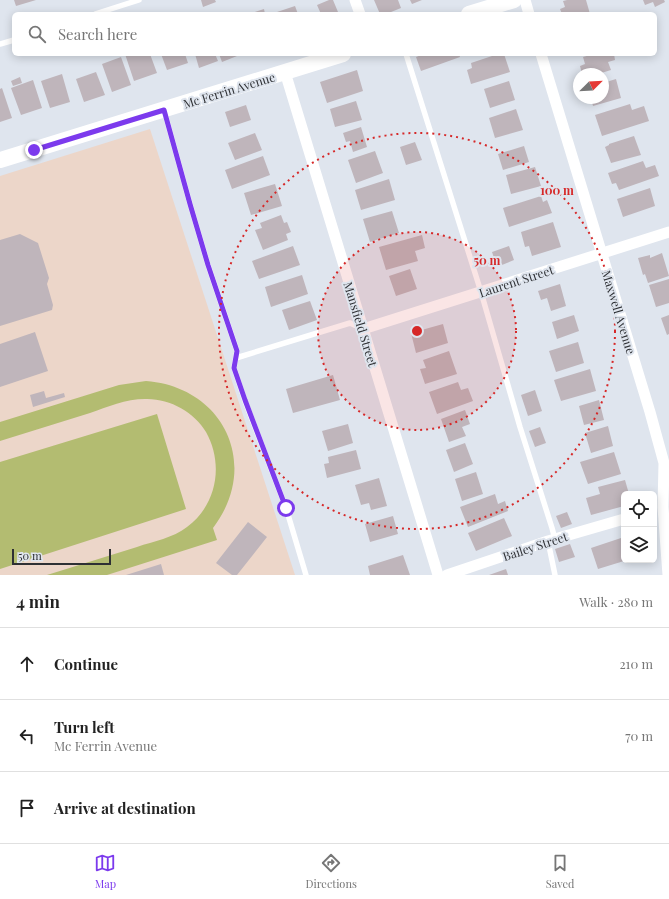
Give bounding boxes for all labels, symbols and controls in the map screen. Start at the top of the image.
search box [12,12,657,56]
icon: search [26,23,48,45]
text: Search here [58,24,137,44]
street label: Mc Ferrin Avenue [181,68,277,112]
north arrow [573,68,609,104]
route end [25,141,43,159]
text: 100 m [540,182,574,198]
text: 50 m [474,252,501,268]
street label: Laurent Street [477,261,556,301]
street label: Maxwell Avenue [599,268,639,356]
street label: Mansfield Street [340,280,382,369]
centre of rings [410,324,424,338]
map controls [621,491,657,563]
button: locate [621,491,657,527]
route start [277,499,295,517]
button: layers [621,527,657,563]
street label: Bailey Street [501,528,570,564]
scale bar [12,547,111,566]
text: 50 m [18,548,42,563]
text: 4 min [16,590,60,612]
text: Walk · 280 m [579,593,653,610]
icon: ahead [16,653,38,675]
text: Continue [54,654,118,674]
text: 210 m [619,655,653,672]
text: Turn left [54,717,115,737]
icon: left [16,725,38,747]
text: 70 m [625,727,653,744]
text: Mc Ferrin Avenue [54,737,157,754]
icon: arrive [16,797,38,819]
text: Arrive at destination [54,798,196,818]
tab: Map [94,852,116,891]
tab: Directions [305,852,357,891]
tab: Saved [546,852,574,891]

